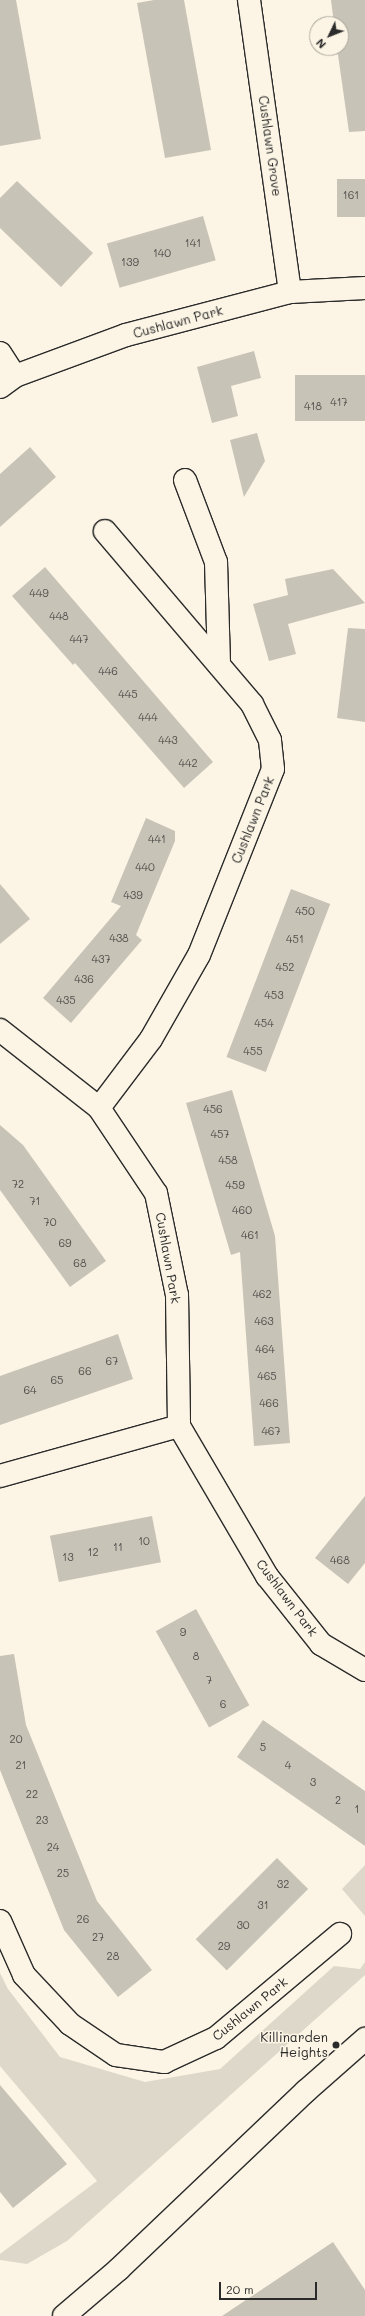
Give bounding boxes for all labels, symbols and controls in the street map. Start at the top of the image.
north arrow [309,16,349,56]
text: N [312,36,329,52]
street label: Cushlawn Grove [255,95,285,197]
house number: 161 [343,188,359,202]
house number: 141 [185,236,201,250]
house number: 140 [153,246,171,260]
house number: 139 [121,255,139,269]
street label: Cushlawn Park [131,303,225,341]
house number: 417 [330,395,348,409]
house number: 418 [304,399,322,413]
house number: 449 [29,586,49,600]
house number: 448 [49,609,69,623]
house number: 447 [69,632,89,646]
house number: 446 [98,664,118,678]
house number: 445 [118,687,138,701]
house number: 444 [138,710,158,724]
house number: 443 [158,733,178,747]
house number: 442 [178,756,198,770]
street label: Cushlawn Park [228,774,278,866]
house number: 441 [148,832,166,846]
house number: 440 [135,860,155,874]
house number: 439 [123,888,143,902]
house number: 450 [295,904,315,918]
house number: 438 [109,931,129,945]
house number: 451 [286,932,304,946]
house number: 437 [91,952,111,966]
house number: 452 [276,960,294,974]
house number: 436 [74,972,94,986]
house number: 453 [264,988,284,1002]
house number: 435 [56,993,76,1007]
house number: 454 [254,1016,274,1030]
house number: 455 [243,1044,263,1058]
house number: 456 [203,1102,223,1116]
house number: 457 [211,1127,229,1141]
house number: 458 [218,1153,238,1167]
house number: 72 [12,1177,24,1191]
house number: 459 [225,1178,245,1192]
house number: 71 [29,1194,41,1208]
house number: 460 [232,1203,252,1217]
street label: Cushlawn Park [152,1211,184,1305]
house number: 70 [44,1215,56,1229]
house number: 461 [241,1228,259,1242]
house number: 69 [58,1236,72,1250]
house number: 68 [73,1256,87,1270]
house number: 462 [252,1287,272,1301]
house number: 463 [254,1314,274,1328]
house number: 464 [255,1342,275,1356]
house number: 67 [106,1354,118,1368]
house number: 66 [78,1364,92,1378]
house number: 465 [257,1369,277,1383]
house number: 65 [50,1373,64,1387]
house number: 64 [23,1383,37,1397]
house number: 466 [259,1396,279,1410]
house number: 467 [261,1424,281,1438]
house number: 10 [138,1534,150,1548]
house number: 11 [113,1540,123,1554]
house number: 12 [87,1545,99,1559]
house number: 13 [62,1550,74,1564]
house number: 468 [330,1553,350,1567]
street label: Cushlawn Park [253,1556,321,1640]
house number: 9 [180,1625,186,1639]
house number: 8 [193,1649,199,1663]
house number: 7 [206,1673,212,1687]
house number: 6 [220,1697,226,1711]
house number: 20 [10,1732,22,1746]
house number: 5 [260,1740,266,1754]
house number: 21 [15,1758,27,1772]
house number: 4 [285,1758,291,1772]
house number: 3 [310,1775,316,1789]
house number: 22 [26,1787,38,1801]
house number: 2 [335,1793,341,1807]
house number: 1 [355,1802,359,1816]
house number: 23 [36,1813,48,1827]
house number: 24 [47,1840,59,1854]
house number: 25 [57,1866,69,1880]
house number: 32 [277,1877,289,1891]
house number: 31 [257,1898,269,1912]
house number: 26 [77,1912,89,1926]
house number: 30 [236,1918,250,1932]
house number: 27 [92,1930,104,1944]
house number: 29 [218,1939,230,1953]
house number: 28 [107,1949,119,1963]
street label: Cushlawn Park [209,1974,291,2044]
place label: Killinarden Heights [260,2030,328,2061]
marker: Killinarden Heights [331,2040,341,2050]
scale bar [221,2274,319,2300]
text: 20 m [226,2281,254,2297]

